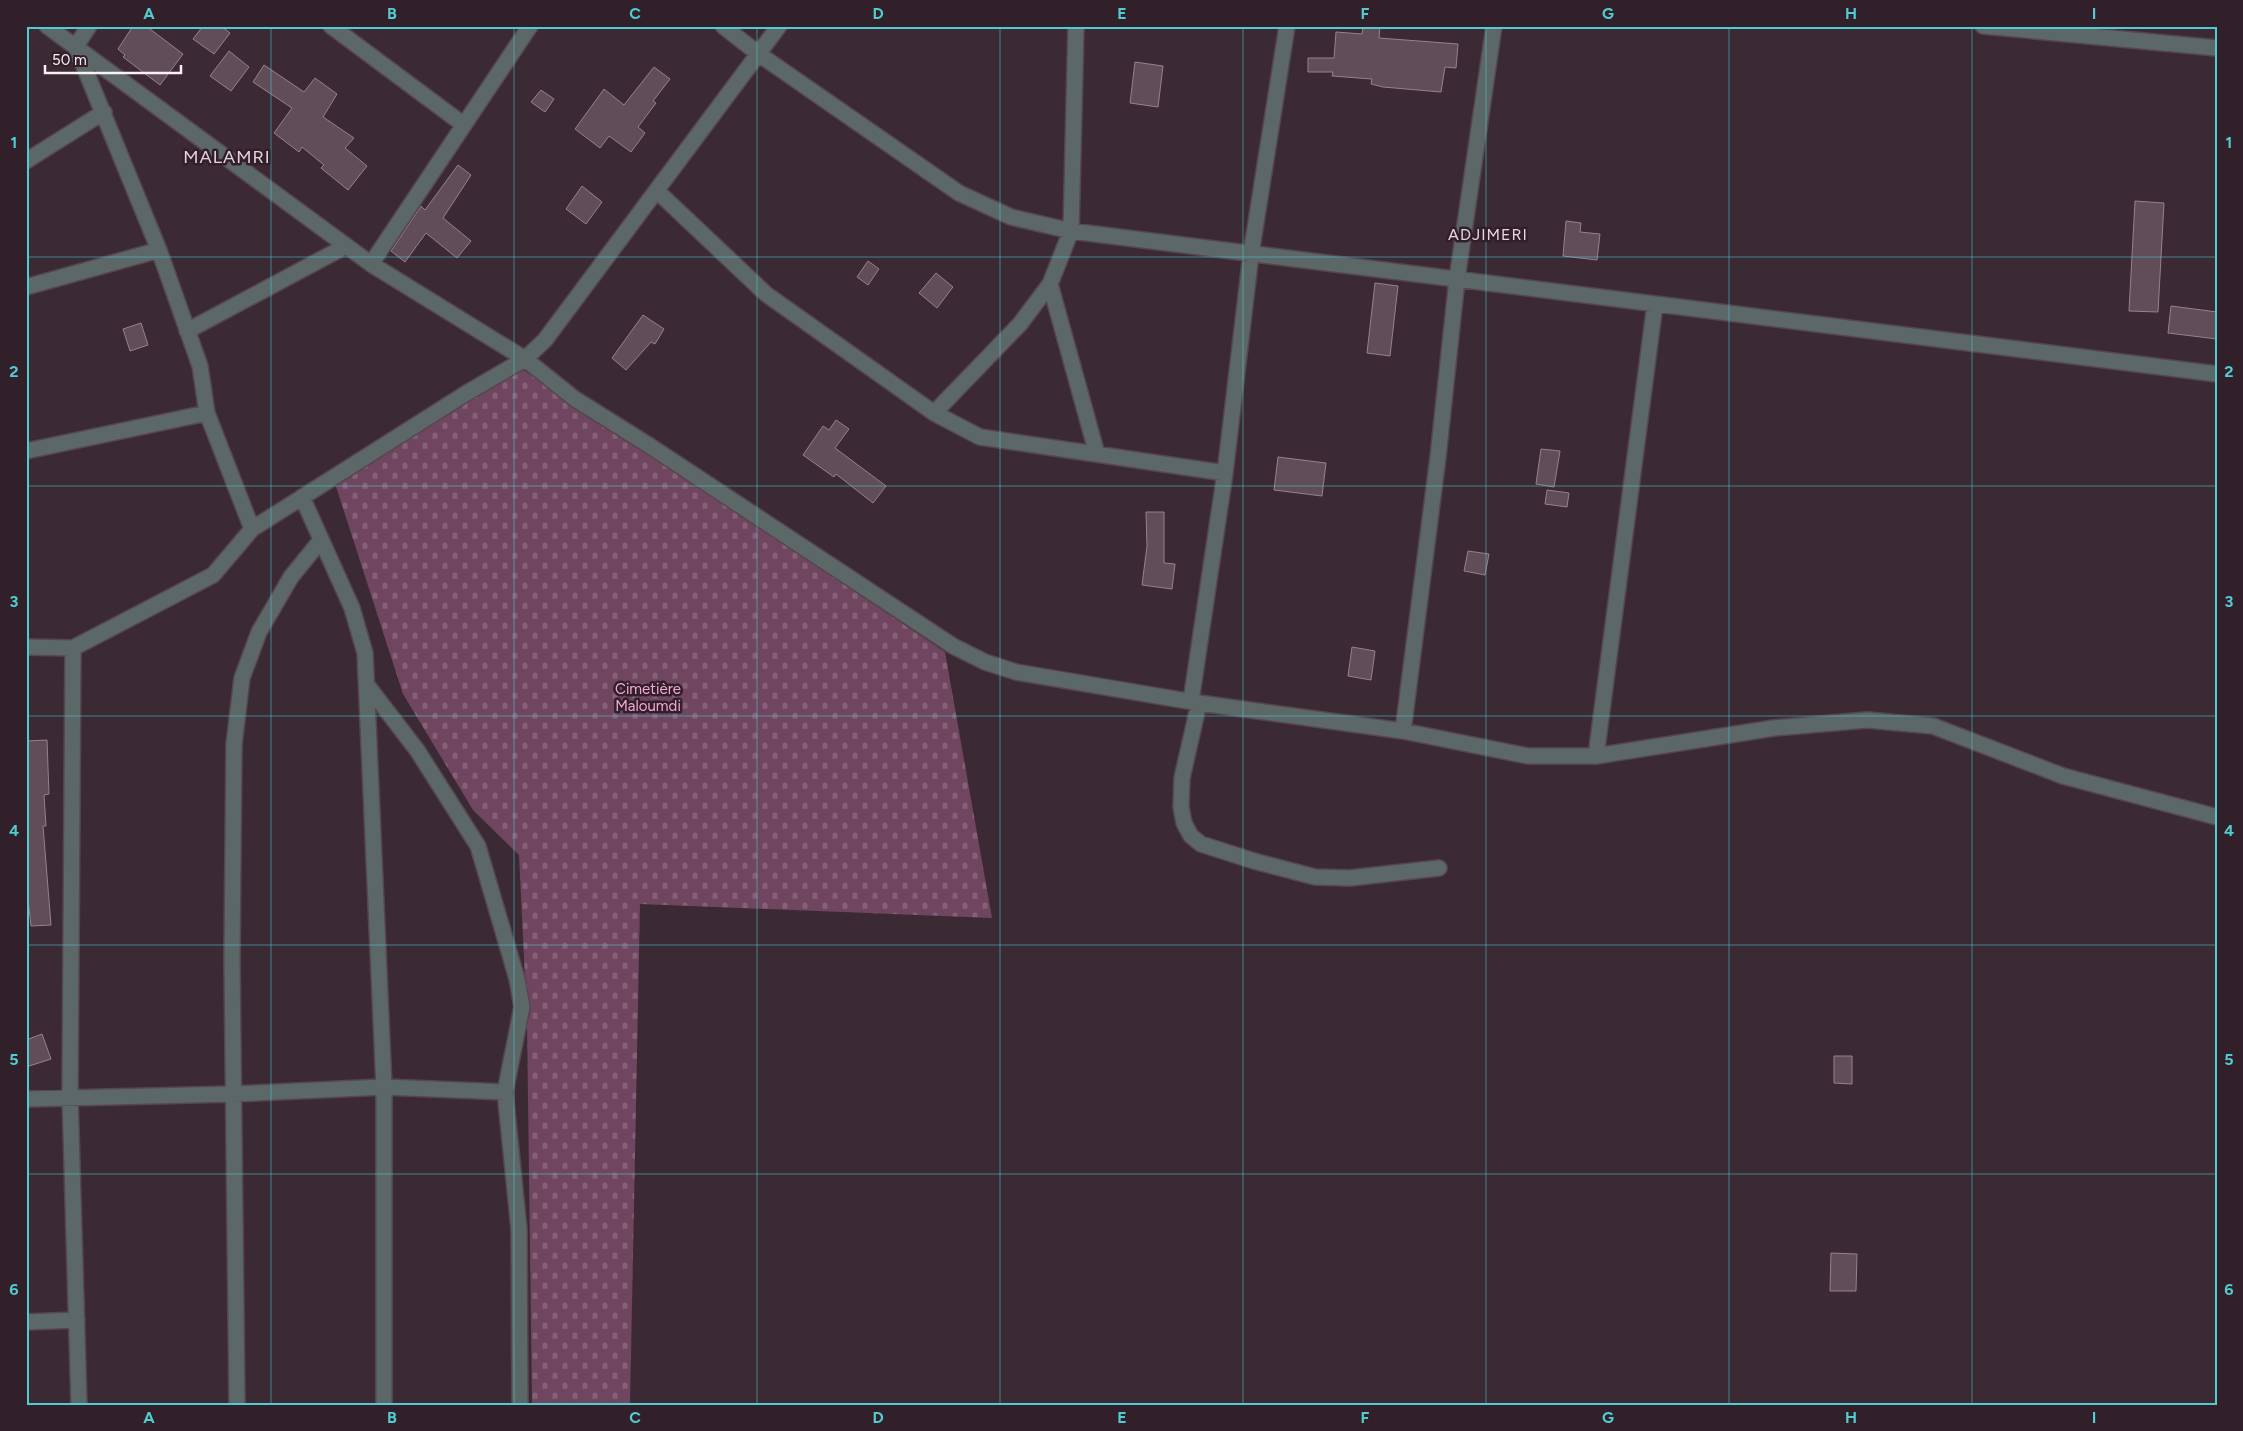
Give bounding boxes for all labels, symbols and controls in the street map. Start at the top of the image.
text: A [143,4,155,23]
text: B [387,4,397,23]
text: C [629,4,641,23]
text: D [872,4,884,23]
text: E [1117,4,1127,23]
text: F [1361,4,1370,23]
text: G [1602,4,1614,23]
text: H [1845,4,1857,23]
text: I [2092,4,2096,23]
scale bar [45,42,181,74]
text: 50 m [52,51,87,69]
text: 1 [11,133,17,152]
text: 1 [2226,133,2232,152]
district label: MALAMRI [183,146,271,168]
district label: ADJIMERI [1448,225,1528,244]
text: 2 [9,362,19,381]
text: 2 [2224,362,2234,381]
text: 3 [10,592,19,611]
text: 3 [2225,592,2234,611]
park label: Cimetière Maloumdi [615,680,681,715]
text: 4 [9,821,19,840]
text: 4 [2224,821,2234,840]
text: 5 [9,1050,19,1069]
text: 5 [2224,1050,2234,1069]
text: 6 [9,1280,19,1299]
text: 6 [2224,1280,2234,1299]
text: A [143,1408,155,1427]
text: B [387,1408,397,1427]
text: C [629,1408,641,1427]
text: D [872,1408,884,1427]
text: E [1117,1408,1127,1427]
text: F [1361,1408,1370,1427]
text: G [1602,1408,1614,1427]
text: H [1845,1408,1857,1427]
text: I [2092,1408,2096,1427]

